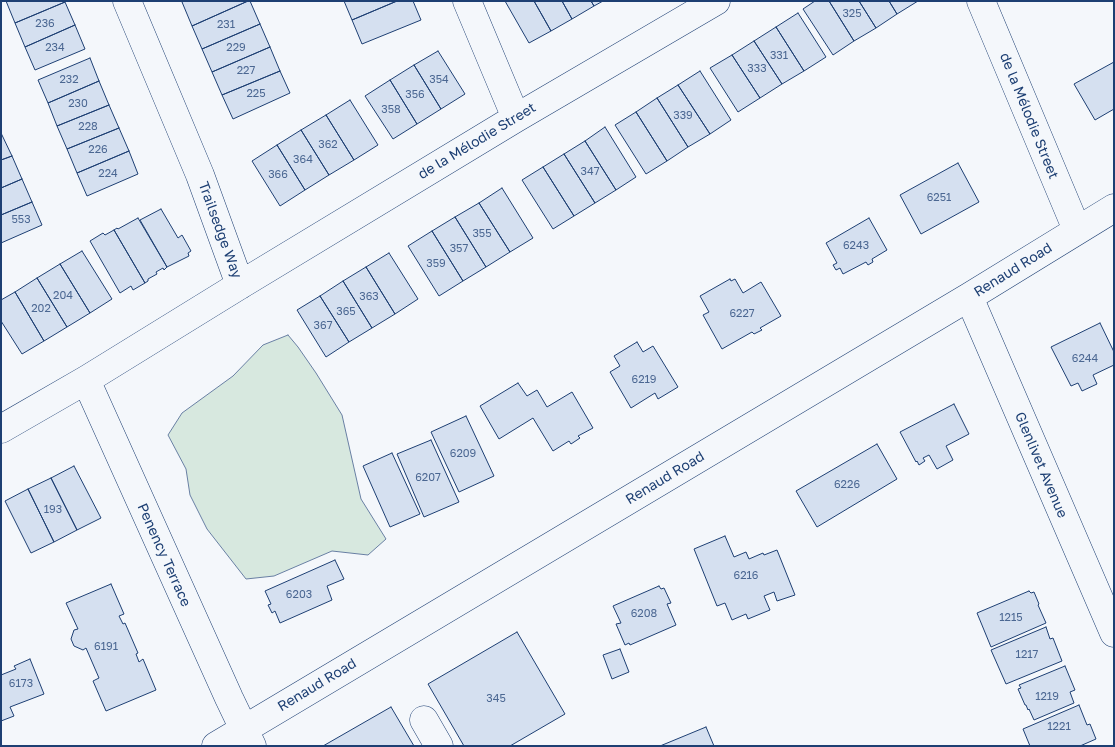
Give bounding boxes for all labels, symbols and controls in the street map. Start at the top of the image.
house number: 325 [842,7,862,21]
house number: 236 [35,17,55,31]
house number: 231 [217,18,235,32]
house number: 234 [45,41,65,55]
house number: 229 [226,41,246,55]
house number: 331 [770,49,788,63]
street label: de la Mélodie Street [996,51,1062,181]
house number: 333 [747,62,767,76]
house number: 227 [237,64,255,78]
house number: 232 [59,73,79,87]
house number: 354 [429,73,449,87]
house number: 225 [246,87,266,101]
house number: 356 [405,88,425,102]
house number: 230 [68,97,88,111]
street label: de la Mélodie Street [415,99,539,183]
house number: 358 [381,103,401,117]
house number: 339 [673,109,693,123]
house number: 228 [78,120,98,134]
house number: 362 [318,138,338,152]
house number: 226 [88,143,108,157]
house number: 364 [293,153,313,167]
house number: 347 [581,165,599,179]
house number: 224 [98,167,118,181]
house number: 366 [268,168,288,182]
street label: Trailsedge Way [195,179,245,281]
house number: 6251 [927,191,951,205]
house number: 553 [11,213,31,227]
house number: 355 [472,227,492,241]
house number: 6243 [843,239,869,253]
street label: Renaud Road [971,239,1055,301]
house number: 357 [450,242,468,256]
house number: 359 [426,257,446,271]
house number: 204 [53,289,73,303]
house number: 363 [359,290,379,304]
house number: 202 [31,302,51,316]
house number: 365 [336,305,356,319]
house number: 6227 [729,307,755,321]
house number: 367 [314,319,332,333]
house number: 6244 [1072,352,1098,366]
house number: 6219 [631,373,657,387]
street label: Glenlivet Avenue [1011,410,1071,520]
house number: 6209 [450,447,476,461]
street label: Renaud Road [623,448,707,508]
house number: 6207 [415,471,441,485]
house number: 6226 [834,478,860,492]
street label: Penency Terrace [134,501,194,609]
house number: 193 [44,503,62,517]
house number: 6216 [733,569,759,583]
house number: 6203 [286,588,312,602]
house number: 6208 [631,607,657,621]
house number: 1215 [999,611,1023,625]
house number: 6191 [94,640,118,654]
house number: 1217 [1016,648,1038,662]
street label: Renaud Road [275,655,359,715]
house number: 6173 [9,677,33,691]
house number: 1219 [1035,690,1059,704]
house number: 345 [486,692,506,706]
house number: 1221 [1047,720,1071,734]

